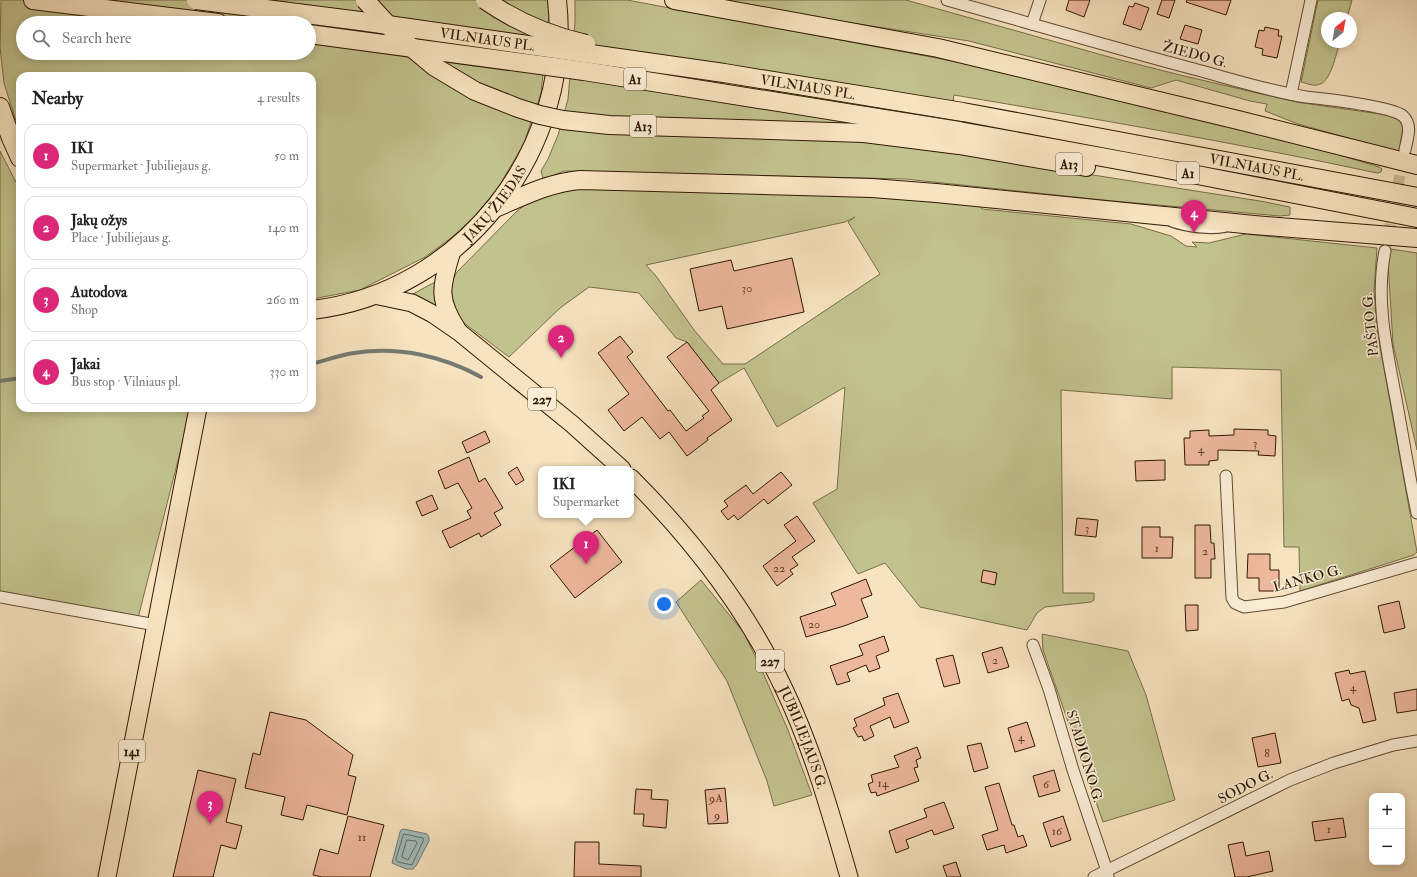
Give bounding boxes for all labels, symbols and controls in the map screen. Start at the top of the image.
north arrow [1321,12,1357,48]
search box [16,16,316,60]
street label: VILNIAUS PL. [439,24,536,55]
icon: search [30,27,52,49]
text: Search here [62,29,131,48]
street label: ŽIEDO G. [1161,37,1230,71]
road number: A1 [624,68,646,90]
street label: VILNIAUS PL. [759,71,857,103]
text: Nearby [32,88,83,109]
text: 4 results [257,90,300,106]
road number: A13 [630,115,656,137]
text: IKI [71,139,94,158]
text: 1 [44,148,48,164]
text: 50 m [274,148,299,164]
street label: VILNIAUS PL. [1208,150,1306,185]
road number: A13 [1056,153,1082,175]
text: Supermarket · Jubiliejaus g. [71,158,210,174]
street label: JAKŲ ŽIEDAS [459,162,530,246]
road number: A1 [1177,162,1199,184]
pin: 4 [1181,200,1207,233]
text: Jakų ožys [71,211,127,230]
text: 2 [43,220,49,236]
text: 140 m [268,220,299,236]
text: Place · Jubiliejaus g. [71,230,171,246]
house number: 30 [742,281,752,296]
text: Autodova [71,283,127,302]
text: 3 [44,292,49,308]
text: 260 m [266,292,299,308]
street label: PAŠTO G. [1358,292,1382,358]
text: Shop [71,302,98,318]
pin: 2 [548,325,574,358]
text: Jakai [71,355,100,374]
text: 4 [42,364,50,380]
text: 330 m [270,364,299,380]
text: Bus stop · Vilniaus pl. [71,374,181,390]
road number: 227 [528,388,556,410]
house number: 3 [1253,436,1257,451]
house number: 4 [1198,442,1205,457]
popup [538,466,634,518]
text: IKI [553,475,575,494]
text: Supermarket [553,494,619,510]
house number: 3 [1085,521,1089,536]
pin: 1 [573,531,599,564]
house number: 1 [1155,541,1159,556]
house number: 2 [1202,544,1208,559]
house number: 22 [773,561,785,576]
street label: LANKO G. [1271,561,1343,596]
your location [654,594,674,614]
house number: 20 [808,617,820,632]
road number: 227 [756,650,784,672]
house number: 2 [992,653,998,668]
house number: 4 [1350,680,1357,695]
street label: JUBILIEJAUS G. [774,682,830,791]
street label: STADIONO G. [1062,708,1107,805]
house number: 4 [1018,730,1025,745]
road number: 141 [119,740,145,762]
house number: 8 [1264,746,1270,761]
street label: SODO G. [1215,765,1276,807]
house number: 14 [878,776,889,791]
house number: 6 [1043,777,1050,792]
pin: 3 [197,791,223,824]
house number: 9A [708,791,723,806]
map controls [1369,793,1405,865]
button: + [1369,793,1405,829]
house number: 9 [713,808,720,823]
house number: 1 [1327,822,1331,837]
house number: 16 [1052,824,1063,839]
button: − [1369,829,1405,865]
house number: 11 [358,830,366,845]

